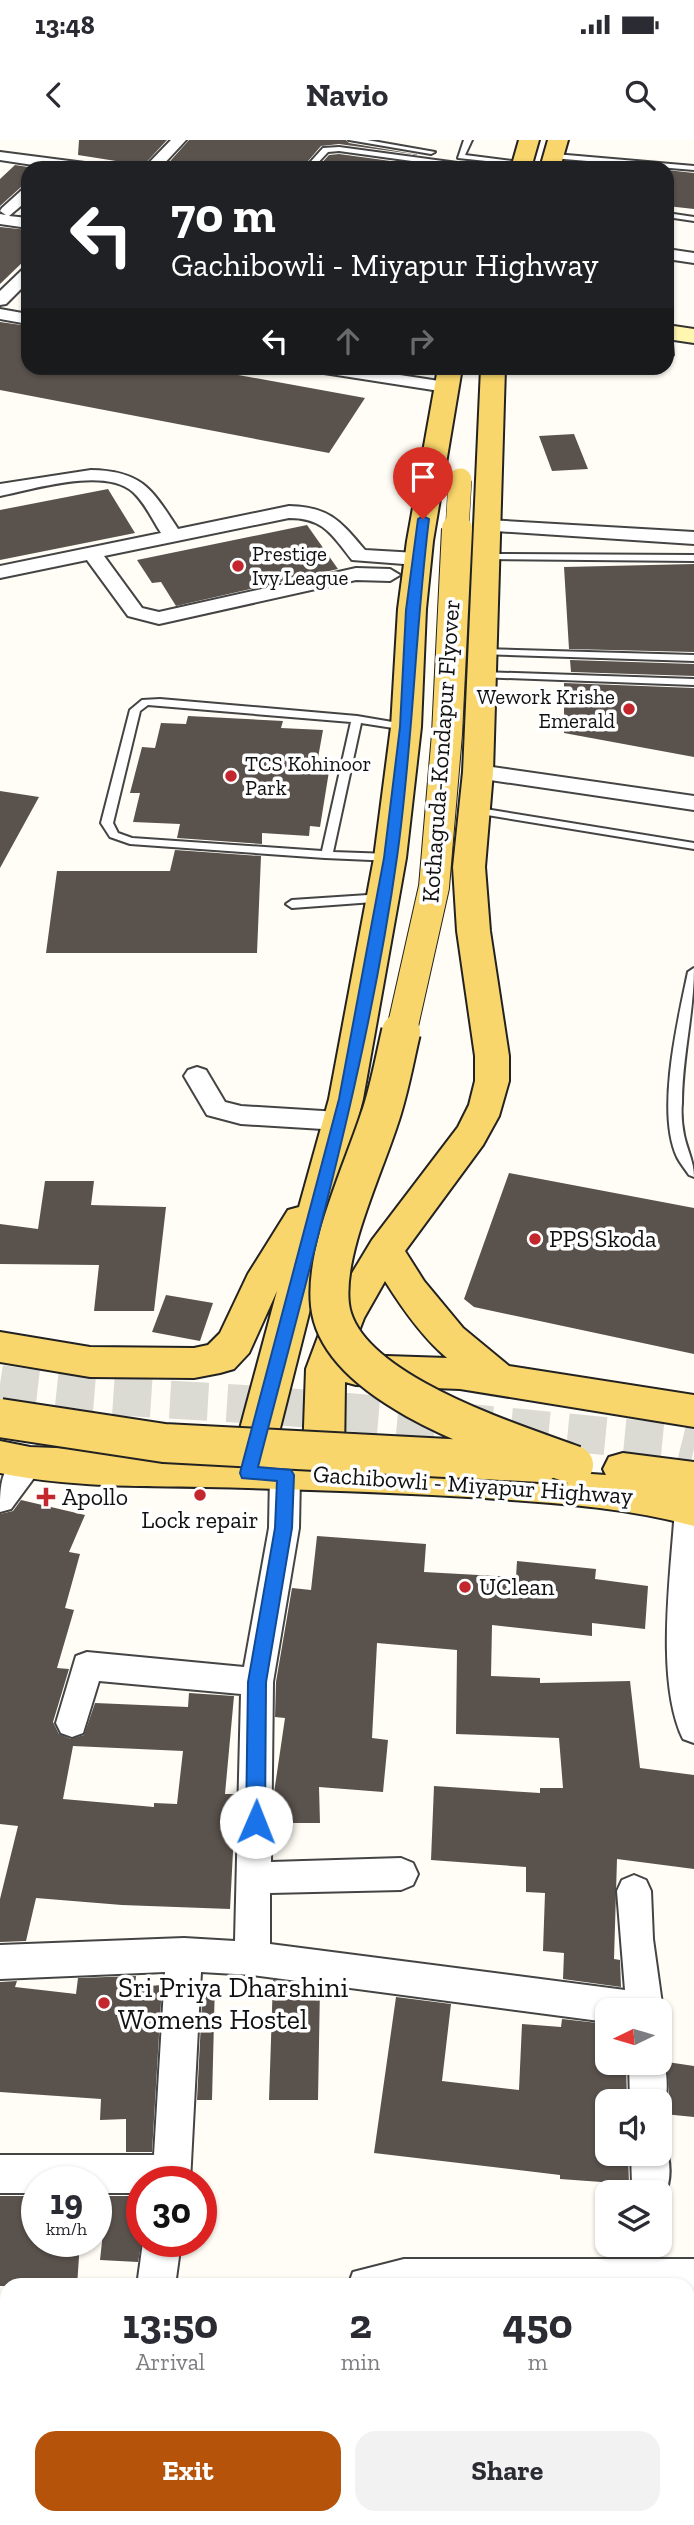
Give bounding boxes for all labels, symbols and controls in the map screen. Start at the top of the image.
text: 13:48 [35,9,95,41]
icon: back [35,76,73,114]
text: Navio [306,76,388,114]
icon: search [621,76,659,114]
text: 70 m [171,186,276,245]
icon: left [56,189,147,280]
text: Gachibowli - Miyapur Highway [171,246,599,284]
icon: left [256,322,294,360]
icon: ahead [329,322,367,360]
icon: right [402,322,440,360]
pin [393,447,453,519]
icon: arrive [404,458,442,496]
place label: Prestige Ivy League [252,541,348,590]
marker: Prestige Ivy League [230,558,246,574]
street label: Kothaguda-Kondapur Flyover [415,598,466,904]
place label: Wework Krishe Emerald [477,684,615,733]
marker: Wework Krishe Emerald [621,701,637,717]
place label: TCS Kohinoor Park [245,751,371,800]
marker: TCS Kohinoor Park [223,768,239,784]
place label: PPS Skoda [549,1224,657,1253]
marker: PPS Skoda [527,1231,543,1247]
street label: Gachibowli - Miyapur Highway [312,1459,635,1510]
place label: Apollo [62,1482,128,1511]
marker: Apollo [36,1487,56,1507]
marker: Lock repair [192,1487,208,1503]
place label: Lock repair [141,1505,259,1534]
place label: UClean [479,1572,555,1601]
marker: UClean [457,1579,473,1595]
position arrow [219,1785,293,1859]
place label: Sri Priya Dharshini Womens Hostel [118,1971,349,2036]
marker: Sri Priya Dharshini Womens Hostel [96,1995,112,2011]
north arrow [595,1998,672,2076]
map controls [595,1998,672,2257]
button: sound [595,2089,672,2166]
speed limit sign: 30 [126,2166,217,2257]
button: layers [595,2180,672,2257]
text: 19 [50,2181,83,2223]
text: km/h [46,2218,87,2240]
text: 13:50 [122,2298,218,2349]
text: 2 [349,2298,372,2349]
text: 450 [503,2298,573,2349]
text: Arrival [136,2348,205,2376]
text: min [341,2348,380,2376]
text: m [528,2348,547,2376]
button: Exit [35,2431,341,2511]
button: Share [355,2431,660,2511]

